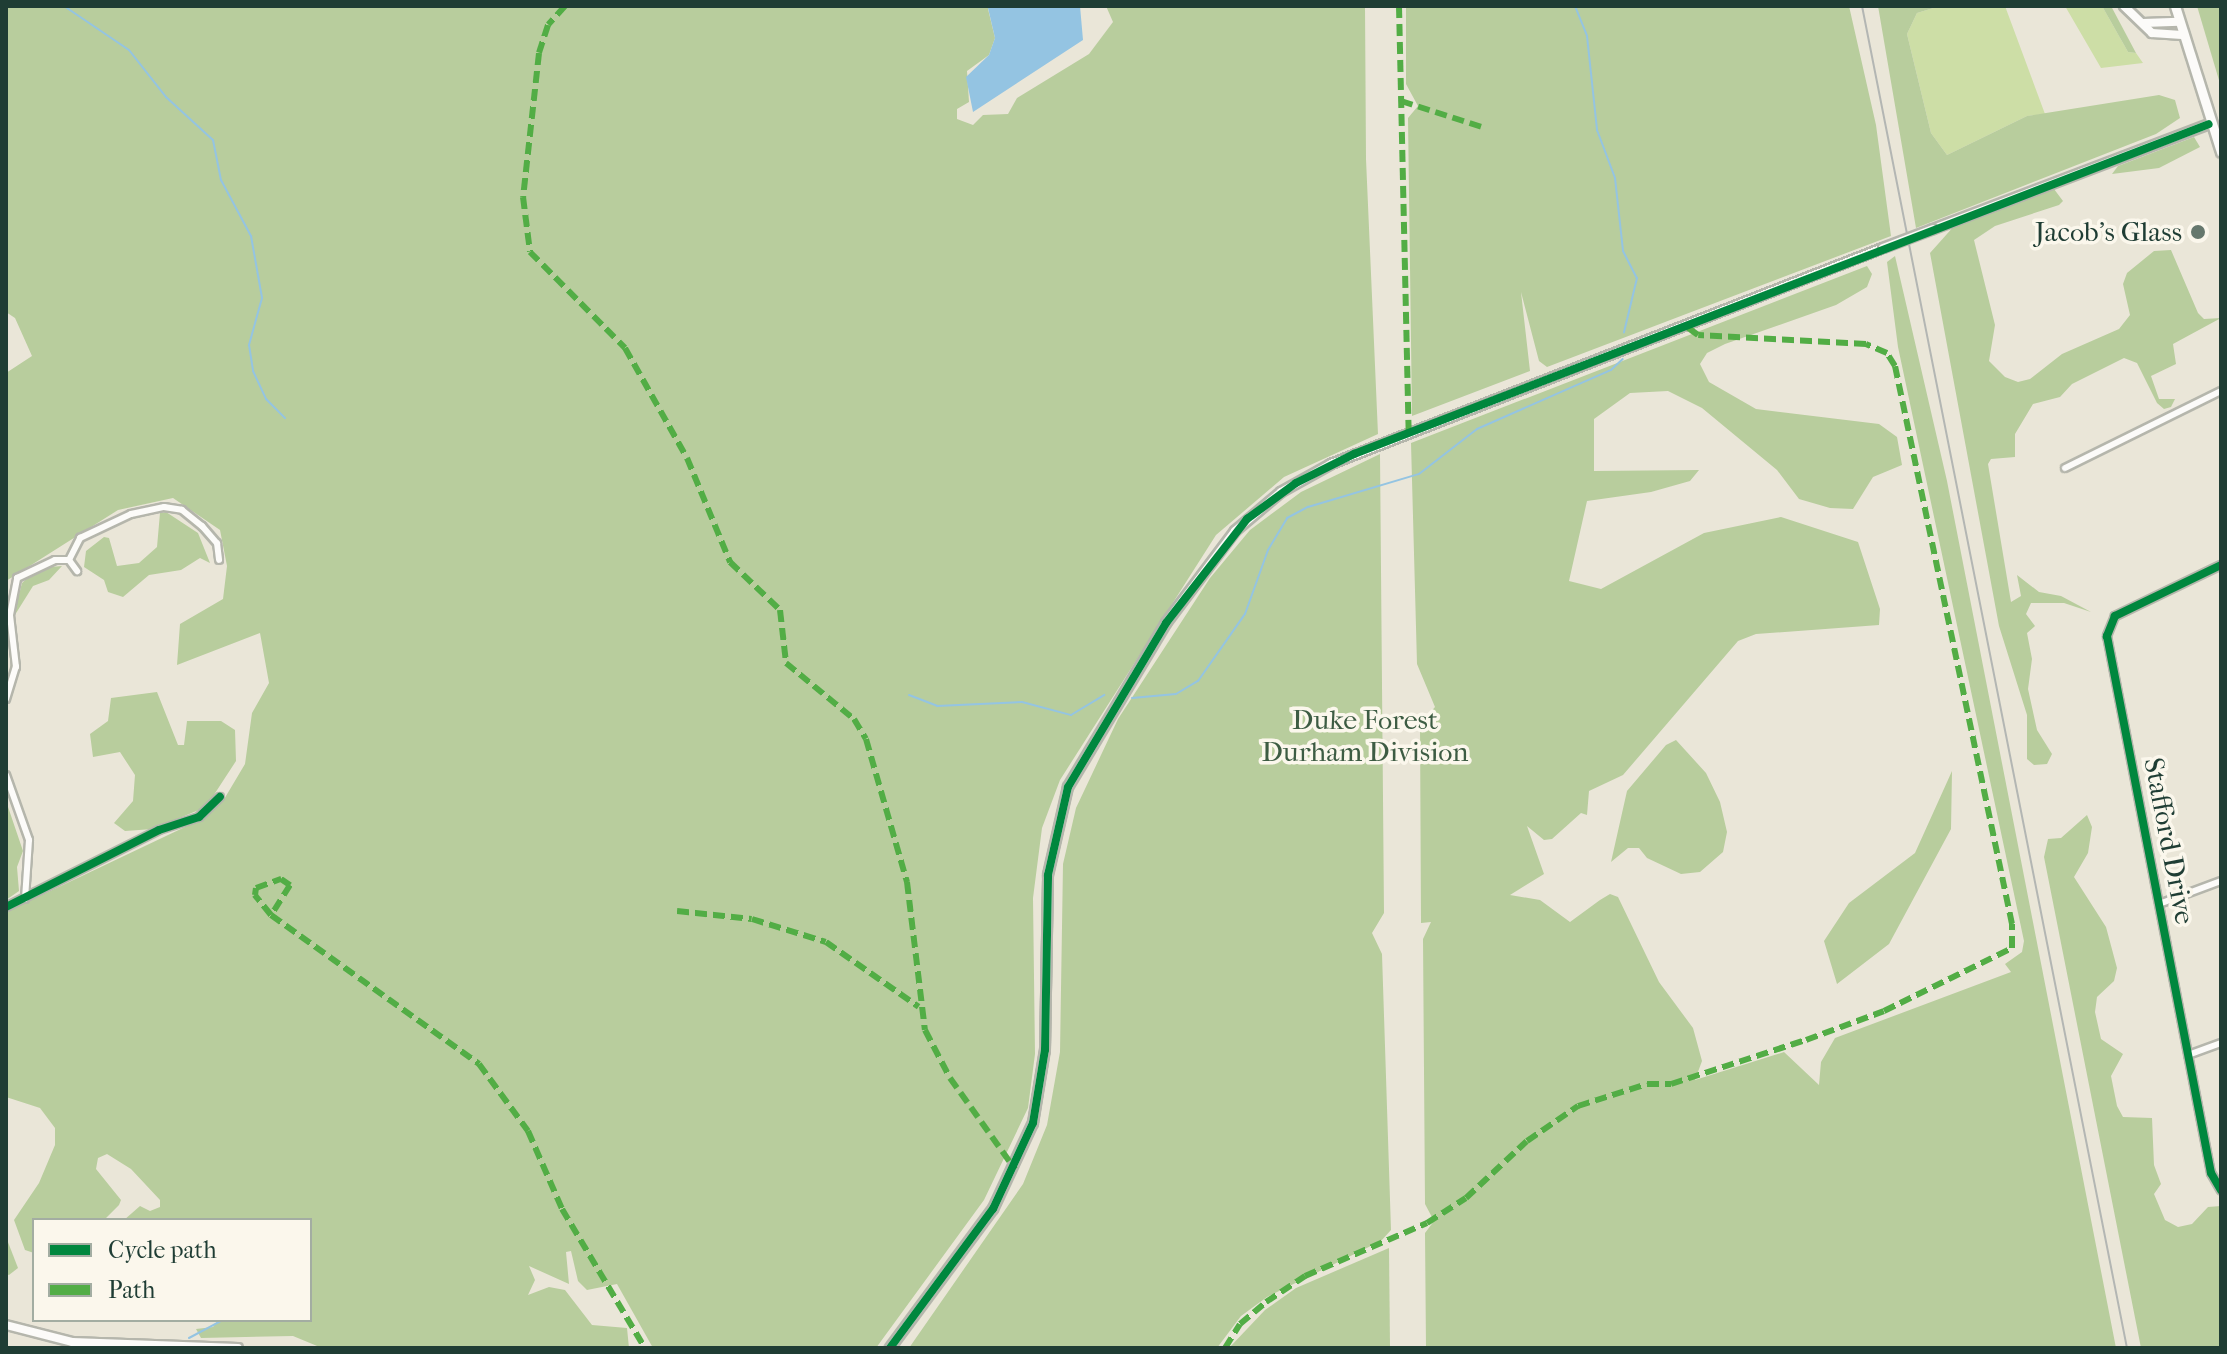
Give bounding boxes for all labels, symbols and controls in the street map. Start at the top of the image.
place label: Jacob's Glass [2035,215,2182,249]
marker: Jacob's Glass [2189,223,2207,241]
park label: Duke Forest Durham Division [1261,703,1469,769]
street label: Stafford Drive [2136,755,2202,927]
legend [32,1218,312,1322]
text: Cycle path [108,1236,217,1264]
text: Path [108,1276,155,1304]

